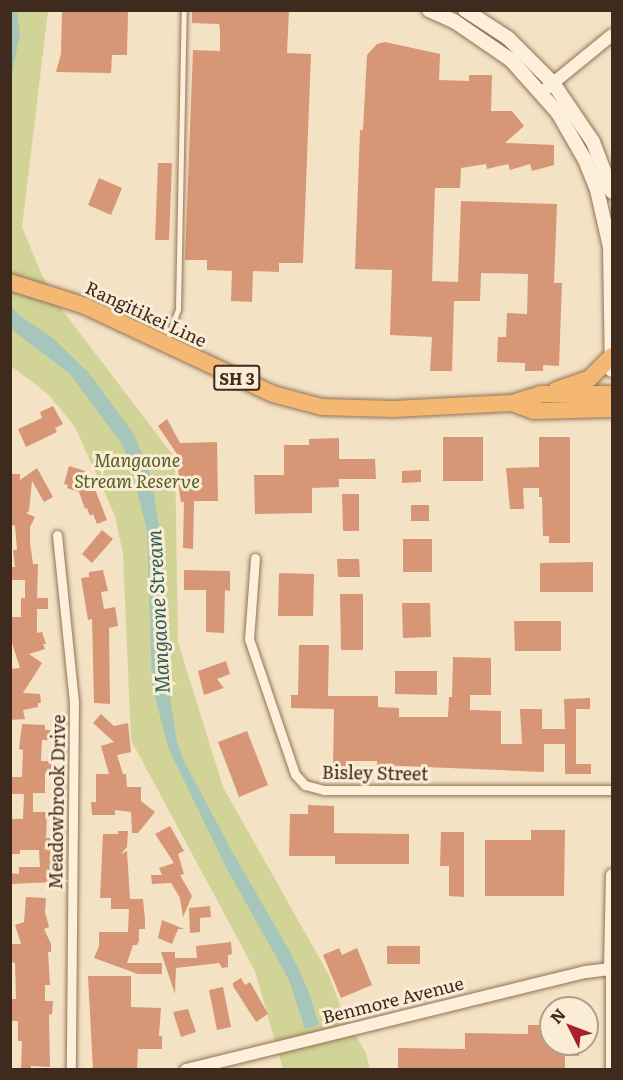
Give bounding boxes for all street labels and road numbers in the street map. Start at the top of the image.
street label: Rangitikei Line [82,276,210,352]
road number: SH 3 [213,365,261,391]
street label: Meadowbrook Drive [45,714,69,890]
street label: Bisley Street [322,761,428,785]
street label: Benmore Avenue [320,972,466,1028]

